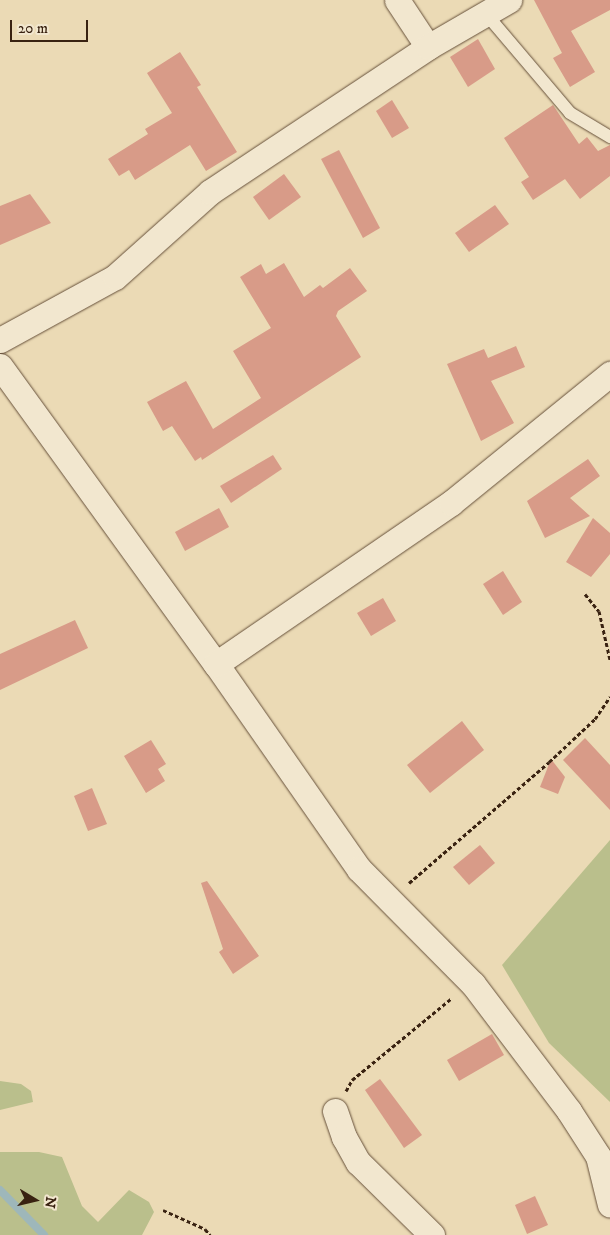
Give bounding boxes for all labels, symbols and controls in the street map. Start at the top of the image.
scale bar [12,10,90,42]
text: 20 m [18,19,48,38]
north arrow [10,1175,60,1225]
text: N [40,1195,60,1209]

